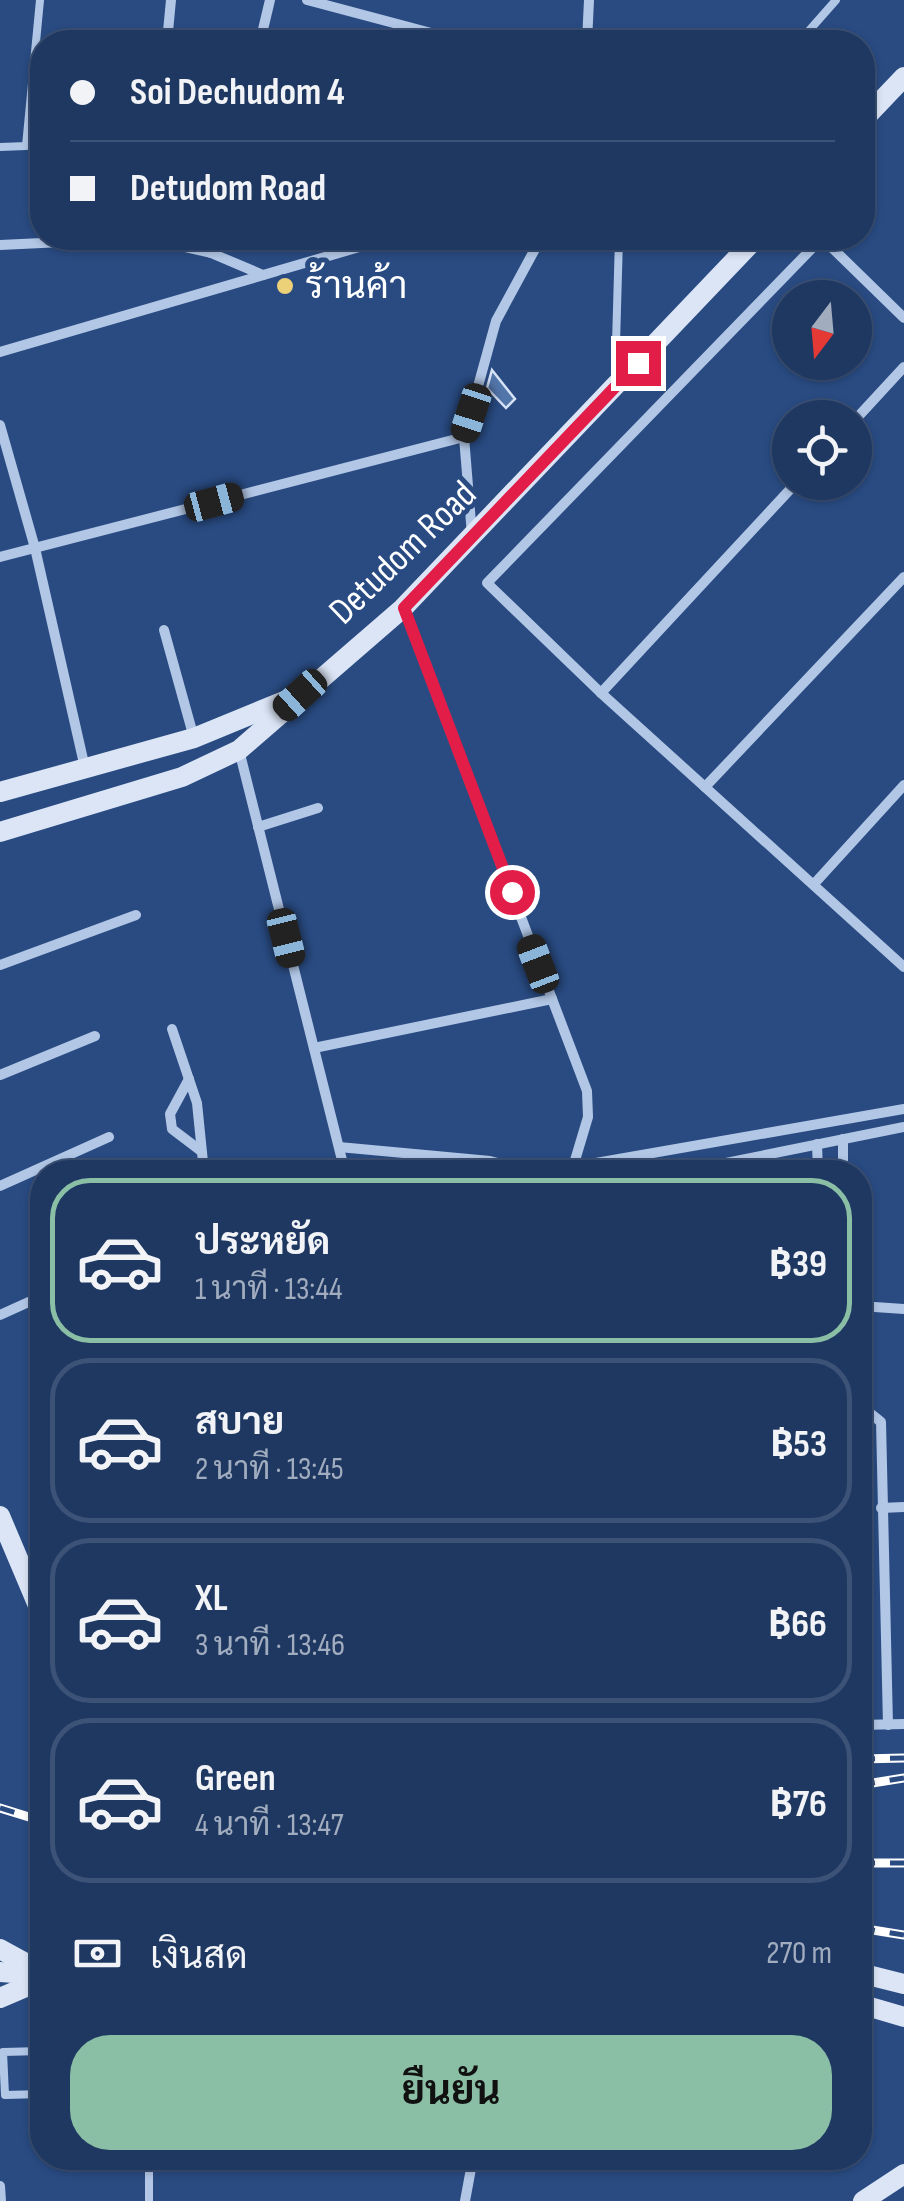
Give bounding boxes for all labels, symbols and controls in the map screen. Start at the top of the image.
text: Soi Dechudom 4 [130,70,345,115]
text: Detudom Road [130,166,326,211]
place label: ร้านค้า [305,262,407,309]
marker: ร้านค้า [274,275,296,297]
north arrow [772,280,872,380]
map controls [772,280,872,500]
route end [616,341,661,386]
car [447,380,495,446]
button: locate [772,400,872,500]
street label: Detudom Road [320,472,486,634]
car [181,480,247,524]
car [268,664,332,726]
route start [490,870,535,915]
car [264,905,308,971]
car [513,931,563,997]
icon: car [75,1216,165,1306]
text: ประหยัด [195,1220,330,1265]
text: ฿39 [769,1242,827,1287]
text: 1 นาที · 13:44 [195,1270,342,1309]
icon: car [75,1396,165,1486]
text: สบาย [195,1400,284,1445]
text: ฿53 [770,1422,827,1467]
text: 2 นาที · 13:45 [195,1450,344,1489]
icon: car [75,1576,165,1666]
text: XL [195,1576,228,1621]
text: ฿66 [768,1602,827,1647]
text: 3 นาที · 13:46 [195,1626,345,1665]
icon: car [75,1756,165,1846]
text: Green [195,1756,276,1801]
text: ฿76 [770,1782,827,1827]
text: 4 นาที · 13:47 [195,1806,344,1845]
icon: cash [70,1926,125,1981]
text: เงินสด [150,1934,248,1979]
text: 270 m [766,1934,832,1973]
button: ยืนยัน [70,2035,832,2150]

